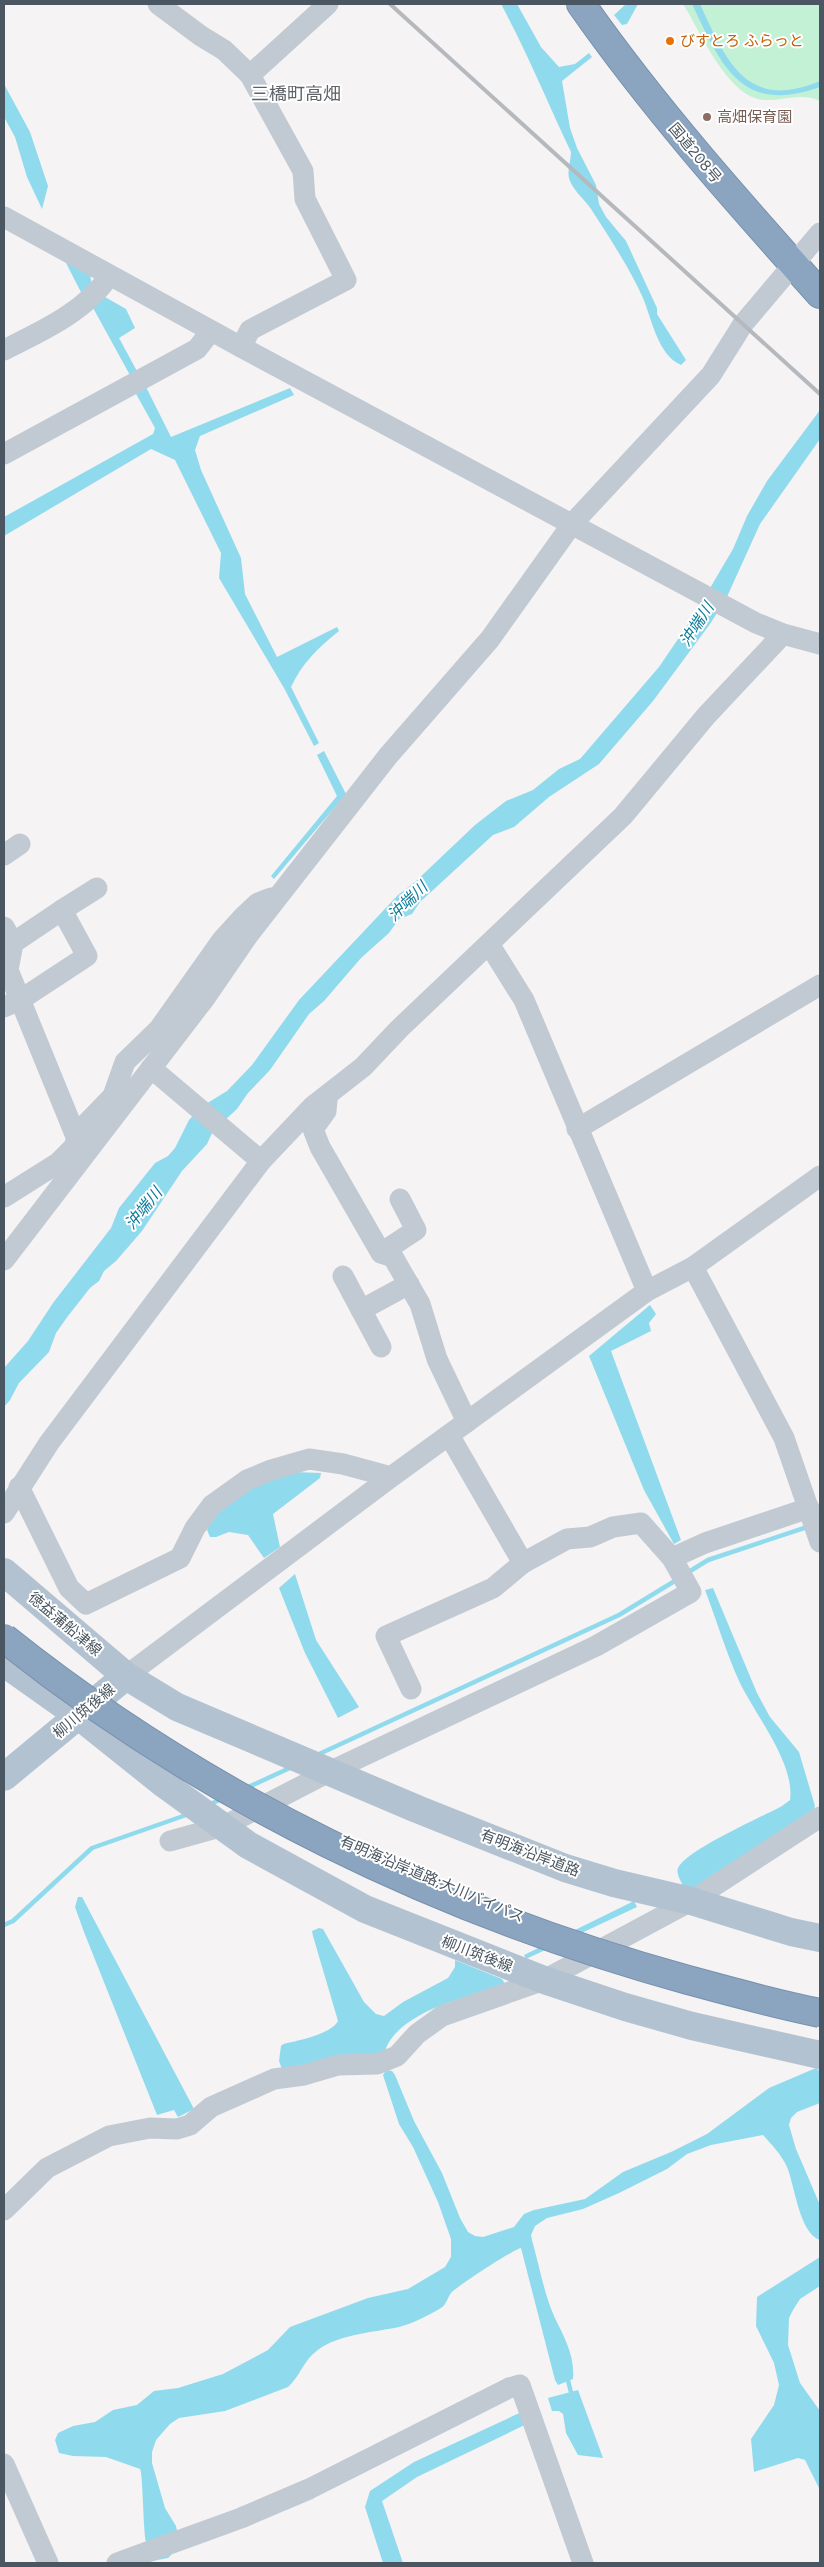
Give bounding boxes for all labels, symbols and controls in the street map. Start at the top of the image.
place label: びすとろ ふらっと [680,32,804,50]
marker: びすとろ ふらっと [664,35,676,47]
district label: 三橋町高畑 [251,83,341,105]
place label: 高畑保育園 [717,108,792,126]
marker: 高畑保育園 [701,111,713,123]
street label: 国道208号 [665,120,725,186]
water label: 沖端川 [675,597,719,650]
water label: 沖端川 [383,876,433,925]
water label: 沖端川 [121,1182,167,1233]
street label: 徳益蒲船津線 [25,1588,105,1660]
street label: 柳川筑後線 [49,1680,119,1742]
street label: 有明海沿岸道路 [478,1826,582,1880]
street label: 有明海沿岸道路;大川バイパス [337,1832,527,1926]
street label: 柳川筑後線 [439,1932,515,1976]

